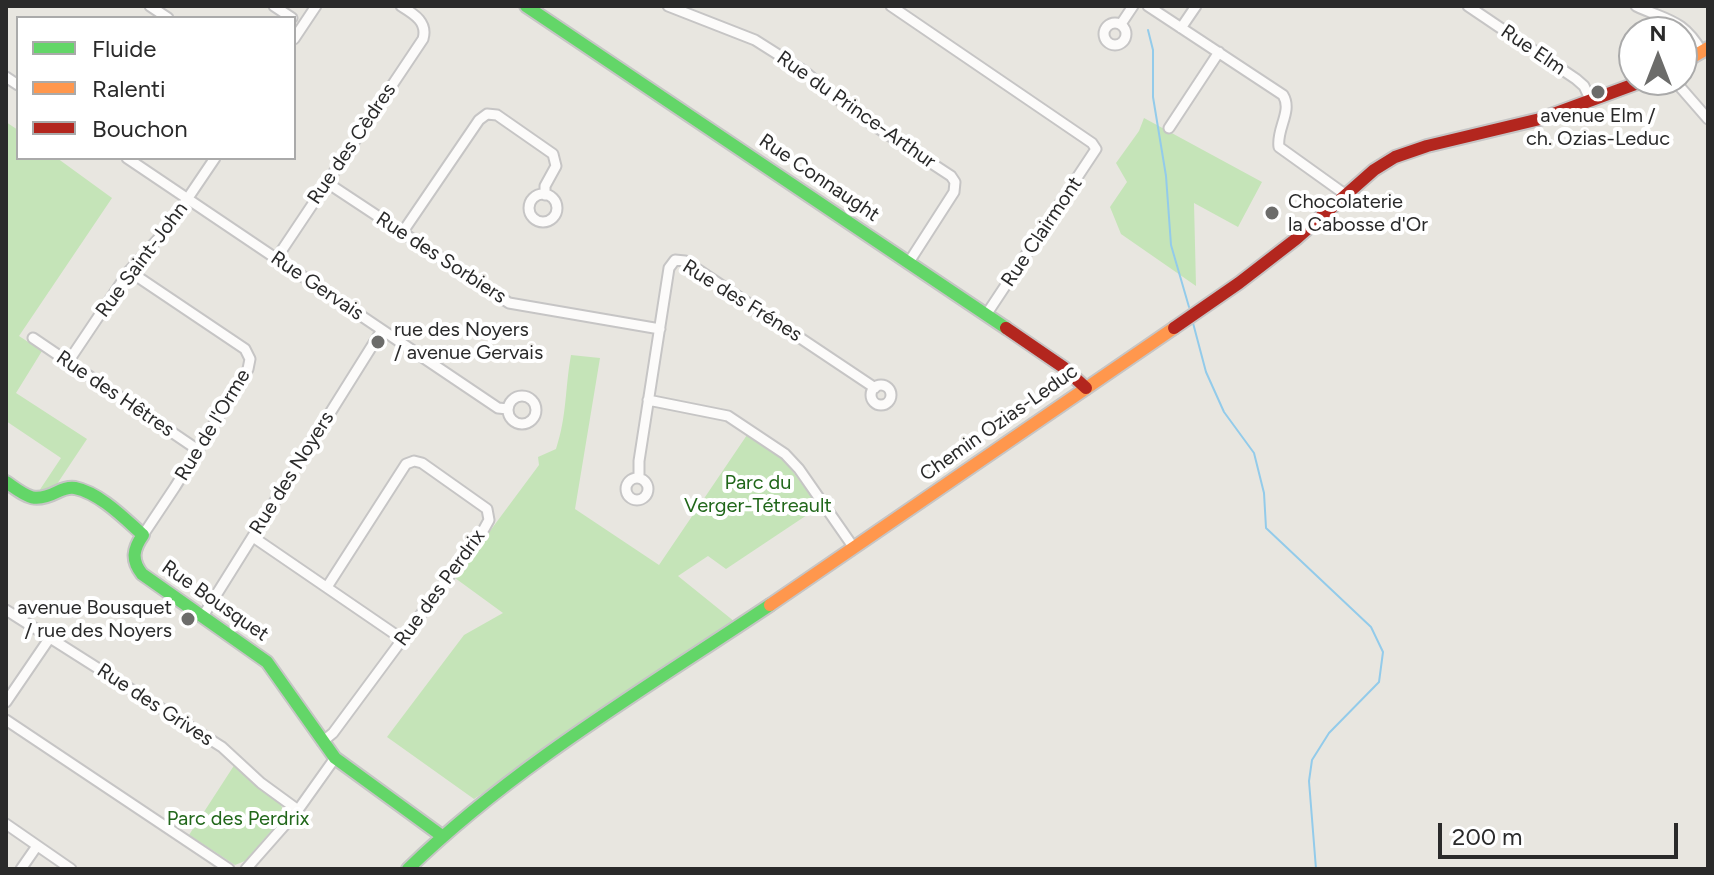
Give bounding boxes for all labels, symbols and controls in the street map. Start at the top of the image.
legend [16,16,296,160]
north arrow [1618,16,1698,96]
street label: Rue Elm [1496,20,1570,80]
text: N [1649,20,1667,47]
text: Fluide [92,34,156,63]
street label: Rue du Prince-Arthur [772,46,940,174]
text: Ralenti [92,74,166,103]
street label: Rue des Cèdres [303,79,401,209]
marker: avenue Elm / ch. Ozias-Leduc [1589,83,1607,101]
place label: avenue Elm / ch. Ozias-Leduc [1526,104,1670,151]
text: Bouchon [92,114,188,143]
street label: Rue Connaught [754,129,884,227]
street label: Rue Clairmont [996,173,1088,291]
place label: Chocolaterie la Cabosse d'Or [1288,190,1428,237]
street label: Rue Saint-John [91,198,193,322]
marker: Chocolaterie la Cabosse d'Or [1263,204,1281,222]
street label: Rue des Sorbiers [371,207,511,309]
street label: Rue Gervais [266,246,368,326]
street label: Rue des Frénes [678,255,806,347]
place label: rue des Noyers / avenue Gervais [394,318,543,365]
marker: rue des Noyers / avenue Gervais [369,333,387,351]
street label: Rue des Hêtres [52,346,178,442]
street label: Chemin Ozias-Leduc [915,360,1083,486]
street label: Rue de l'Orme [170,365,256,485]
street label: Rue des Noyers [245,407,339,539]
park label: Parc du Verger-Tétreault [684,471,832,518]
street label: Rue des Perdrix [390,525,490,651]
street label: Rue Bousquet [157,555,273,647]
place label: avenue Bousquet / rue des Noyers [17,596,172,643]
marker: avenue Bousquet / rue des Noyers [179,610,197,628]
street label: Rue des Grives [93,659,217,751]
park label: Parc des Perdrix [167,807,309,831]
scale bar [1442,807,1682,857]
text: 200 m [1452,822,1523,851]

